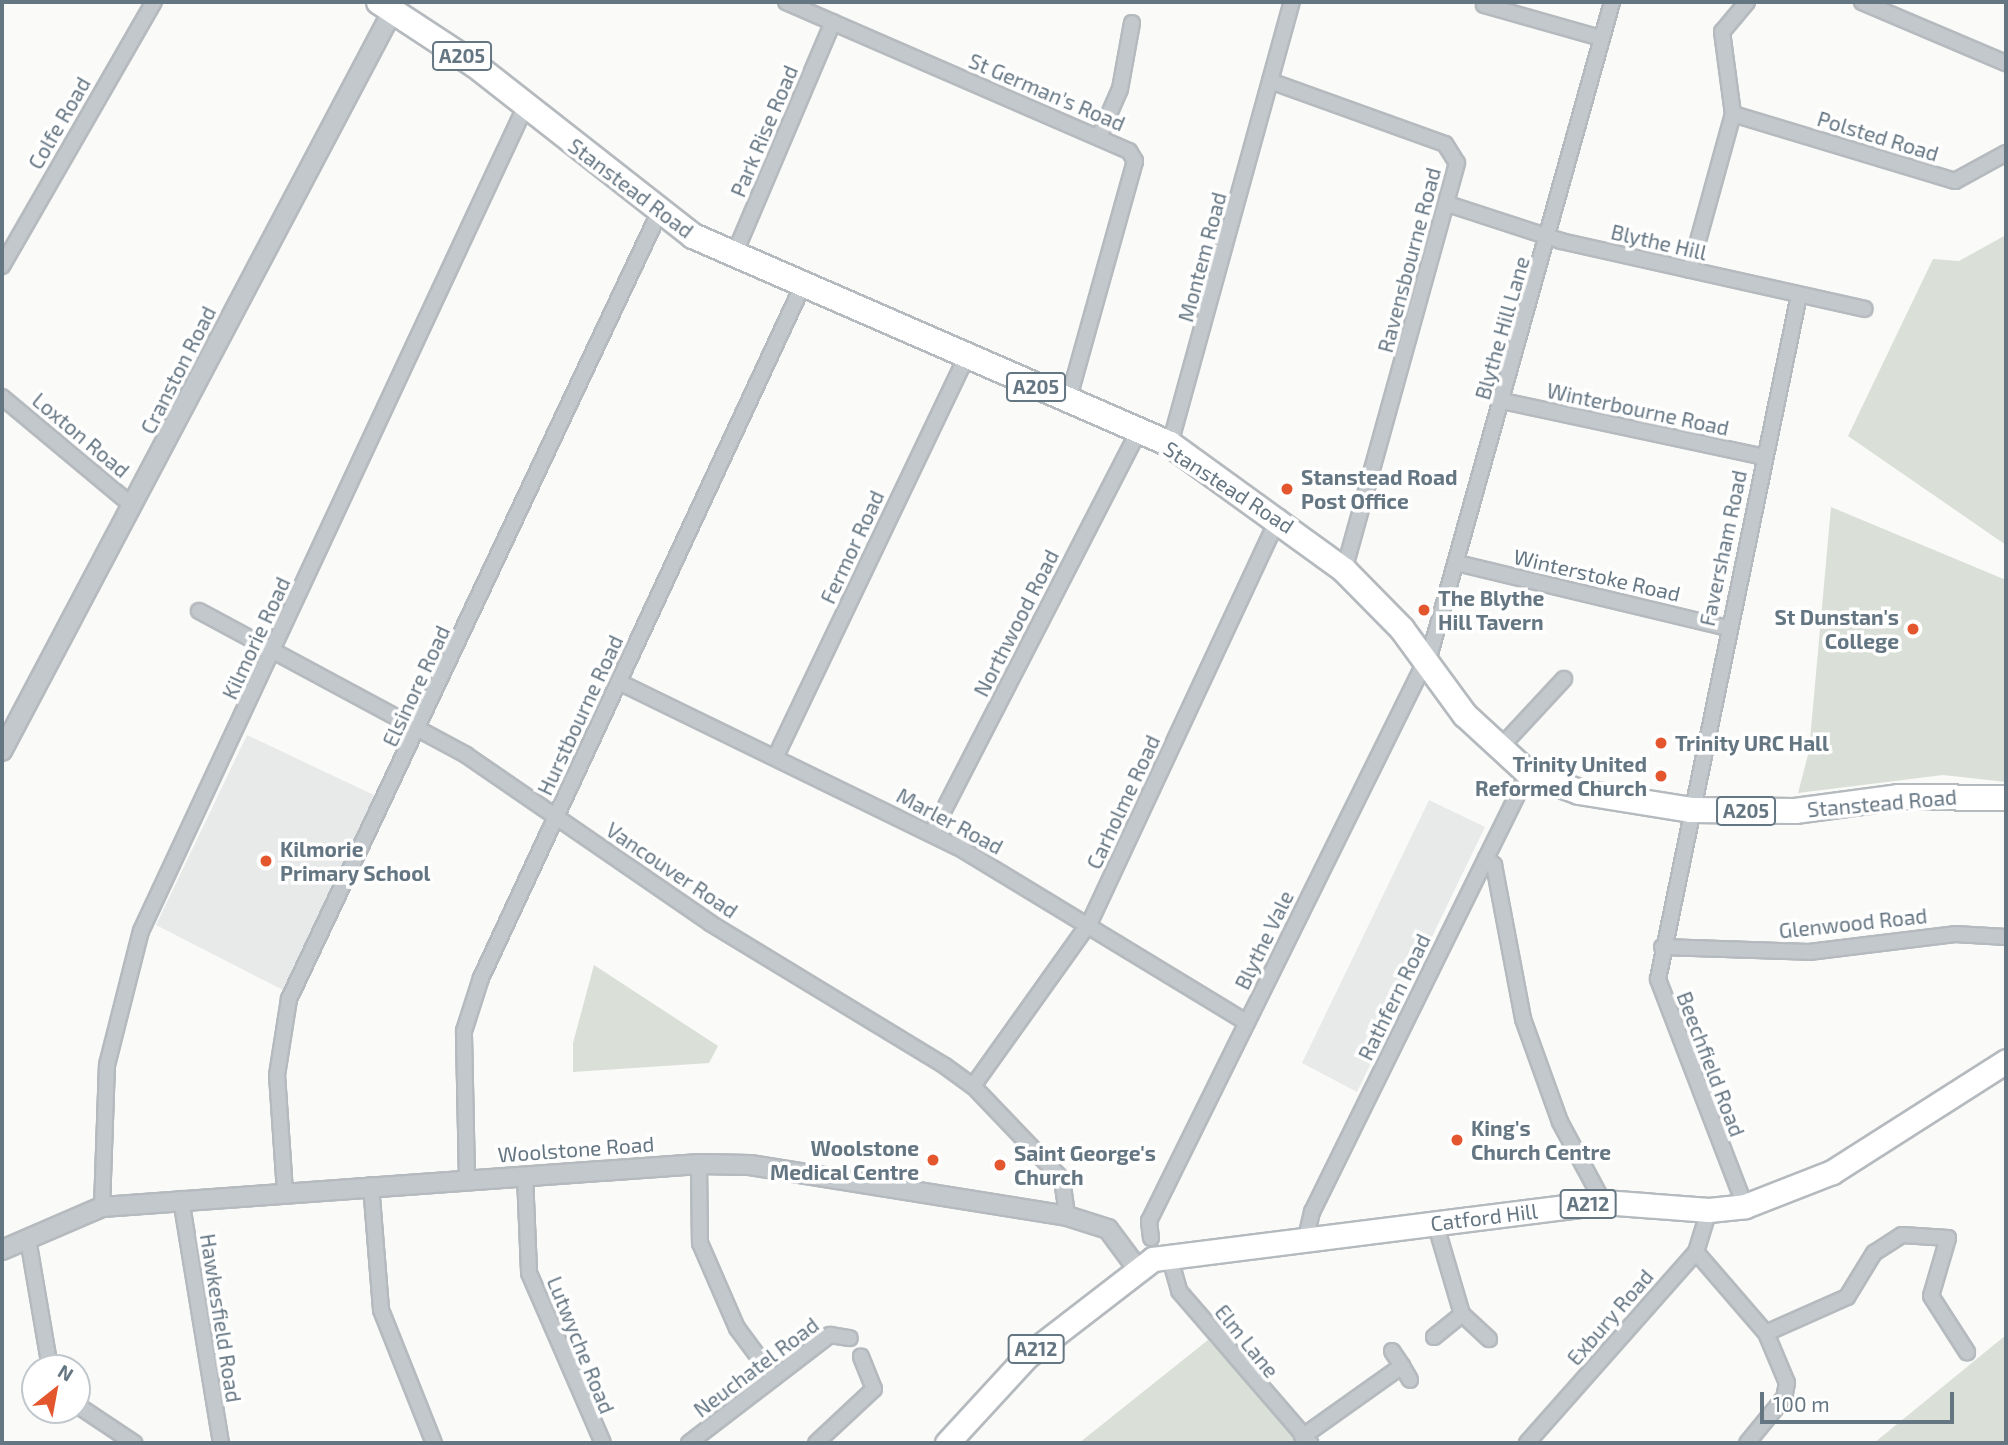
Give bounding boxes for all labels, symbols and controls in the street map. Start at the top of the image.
road number: A205 [430,40,494,72]
street label: St German's Road [965,48,1129,136]
street label: Park Rise Road [725,61,803,201]
street label: Colfe Road [23,72,95,174]
street label: Polsted Road [1814,106,1942,166]
street label: Stanstead Road [564,133,698,243]
street label: Ravensbourne Road [1372,165,1446,355]
street label: Montem Road [1173,189,1231,325]
street label: Blythe Hill [1609,219,1709,265]
street label: Blythe Hill Lane [1469,253,1535,403]
street label: Cranston Road [135,302,221,438]
road number: A205 [1004,372,1068,402]
street label: Winterbourne Road [1544,377,1732,441]
street label: Loxton Road [27,387,135,483]
street label: Stanstead Road [1159,436,1299,538]
place label: Stanstead Road Post Office [1301,464,1457,514]
street label: Faversham Road [1694,468,1752,628]
marker: Stanstead Road Post Office [1279,481,1295,497]
street label: Fermor Road [815,486,889,608]
street label: Winterstoke Road [1511,544,1683,606]
street label: Northwood Road [968,545,1064,701]
street label: Kilmorie Road [217,573,295,703]
place label: The Blythe Hill Tavern [1438,585,1544,635]
marker: The Blythe Hill Tavern [1416,602,1432,618]
place label: St Dunstan's College [1774,604,1899,654]
marker: St Dunstan's College [1905,621,1921,637]
street label: Elsinore Road [377,622,455,750]
street label: Hurstbourne Road [532,631,628,799]
place label: Trinity URC Hall [1675,730,1829,756]
street label: Carholme Road [1081,731,1165,873]
marker: Trinity URC Hall [1653,735,1669,751]
place label: Trinity United Reformed Church [1475,751,1647,801]
marker: Trinity United Reformed Church [1653,768,1669,784]
street label: Marler Road [892,782,1008,860]
street label: Stanstead Road [1806,784,1958,822]
road number: A205 [1714,796,1778,826]
street label: Vancouver Road [601,817,743,923]
place label: Kilmorie Primary School [280,836,431,886]
marker: Kilmorie Primary School [258,853,274,869]
street label: Blythe Vale [1229,886,1299,994]
street label: Glenwood Road [1778,903,1928,943]
street label: Rathfern Road [1353,930,1435,1064]
street label: Beechfield Road [1672,988,1750,1140]
place label: King's Church Centre [1471,1115,1611,1165]
street label: Woolstone Road [497,1131,655,1167]
marker: King's Church Centre [1449,1132,1465,1148]
place label: Woolstone Medical Centre [769,1135,919,1185]
place label: Saint George's Church [1014,1140,1156,1190]
marker: Woolstone Medical Centre [925,1152,941,1168]
marker: Saint George's Church [992,1157,1008,1173]
road number: A212 [1558,1188,1618,1220]
street label: Catford Hill [1429,1198,1539,1236]
street label: Hawkesfield Road [195,1232,247,1404]
street label: Exbury Road [1561,1264,1659,1370]
street label: Lutwyche Road [542,1273,620,1417]
street label: Elm Lane [1210,1299,1284,1383]
street label: Neuchatel Road [688,1312,824,1422]
road number: A212 [1006,1334,1066,1364]
north arrow [21,1354,91,1424]
text: N [54,1359,78,1386]
scale bar [1763,1378,1957,1422]
text: 100 m [1773,1391,1830,1416]

